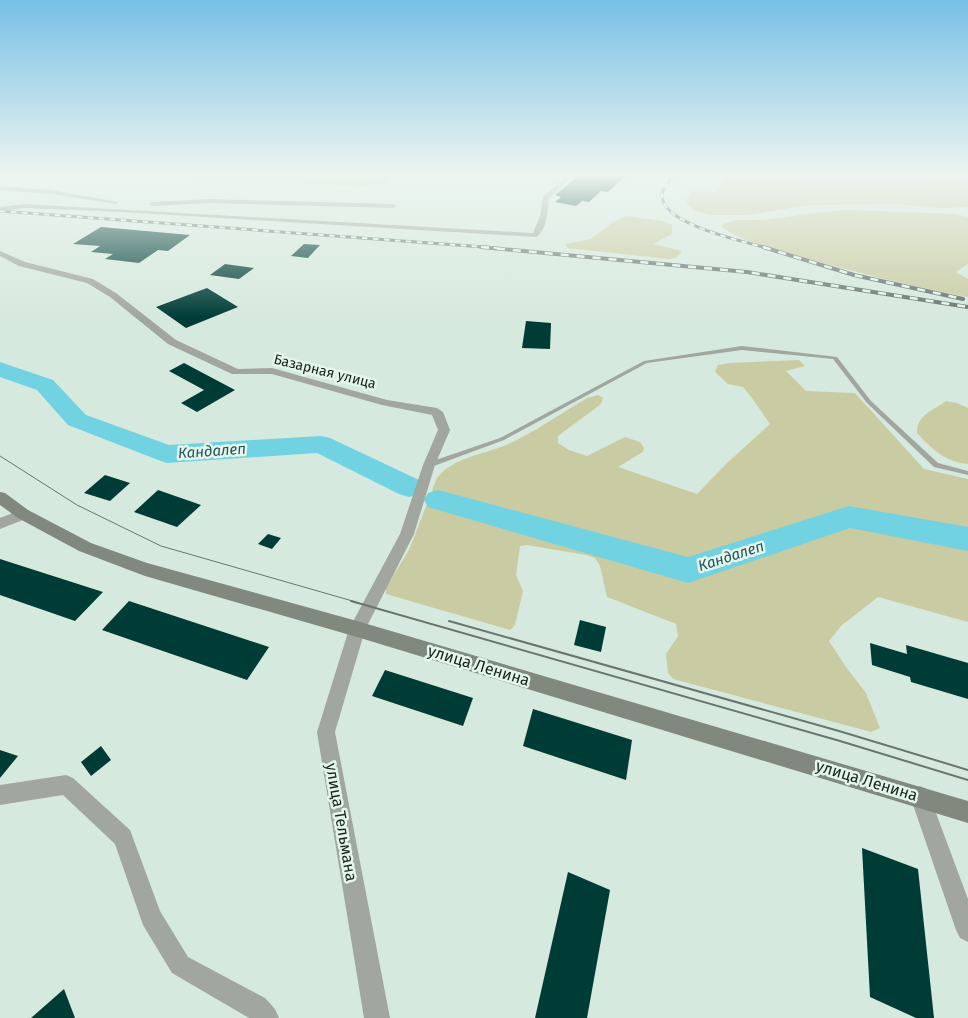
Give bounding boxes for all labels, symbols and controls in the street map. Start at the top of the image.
street label: Базарная улица [272,351,378,392]
water label: Кандалеп [177,440,247,462]
water label: Кандалеп [696,537,766,575]
street label: улица Ленина [426,641,532,690]
street label: улица Ленина [814,756,920,805]
street label: улица Тельмана [322,761,361,883]

